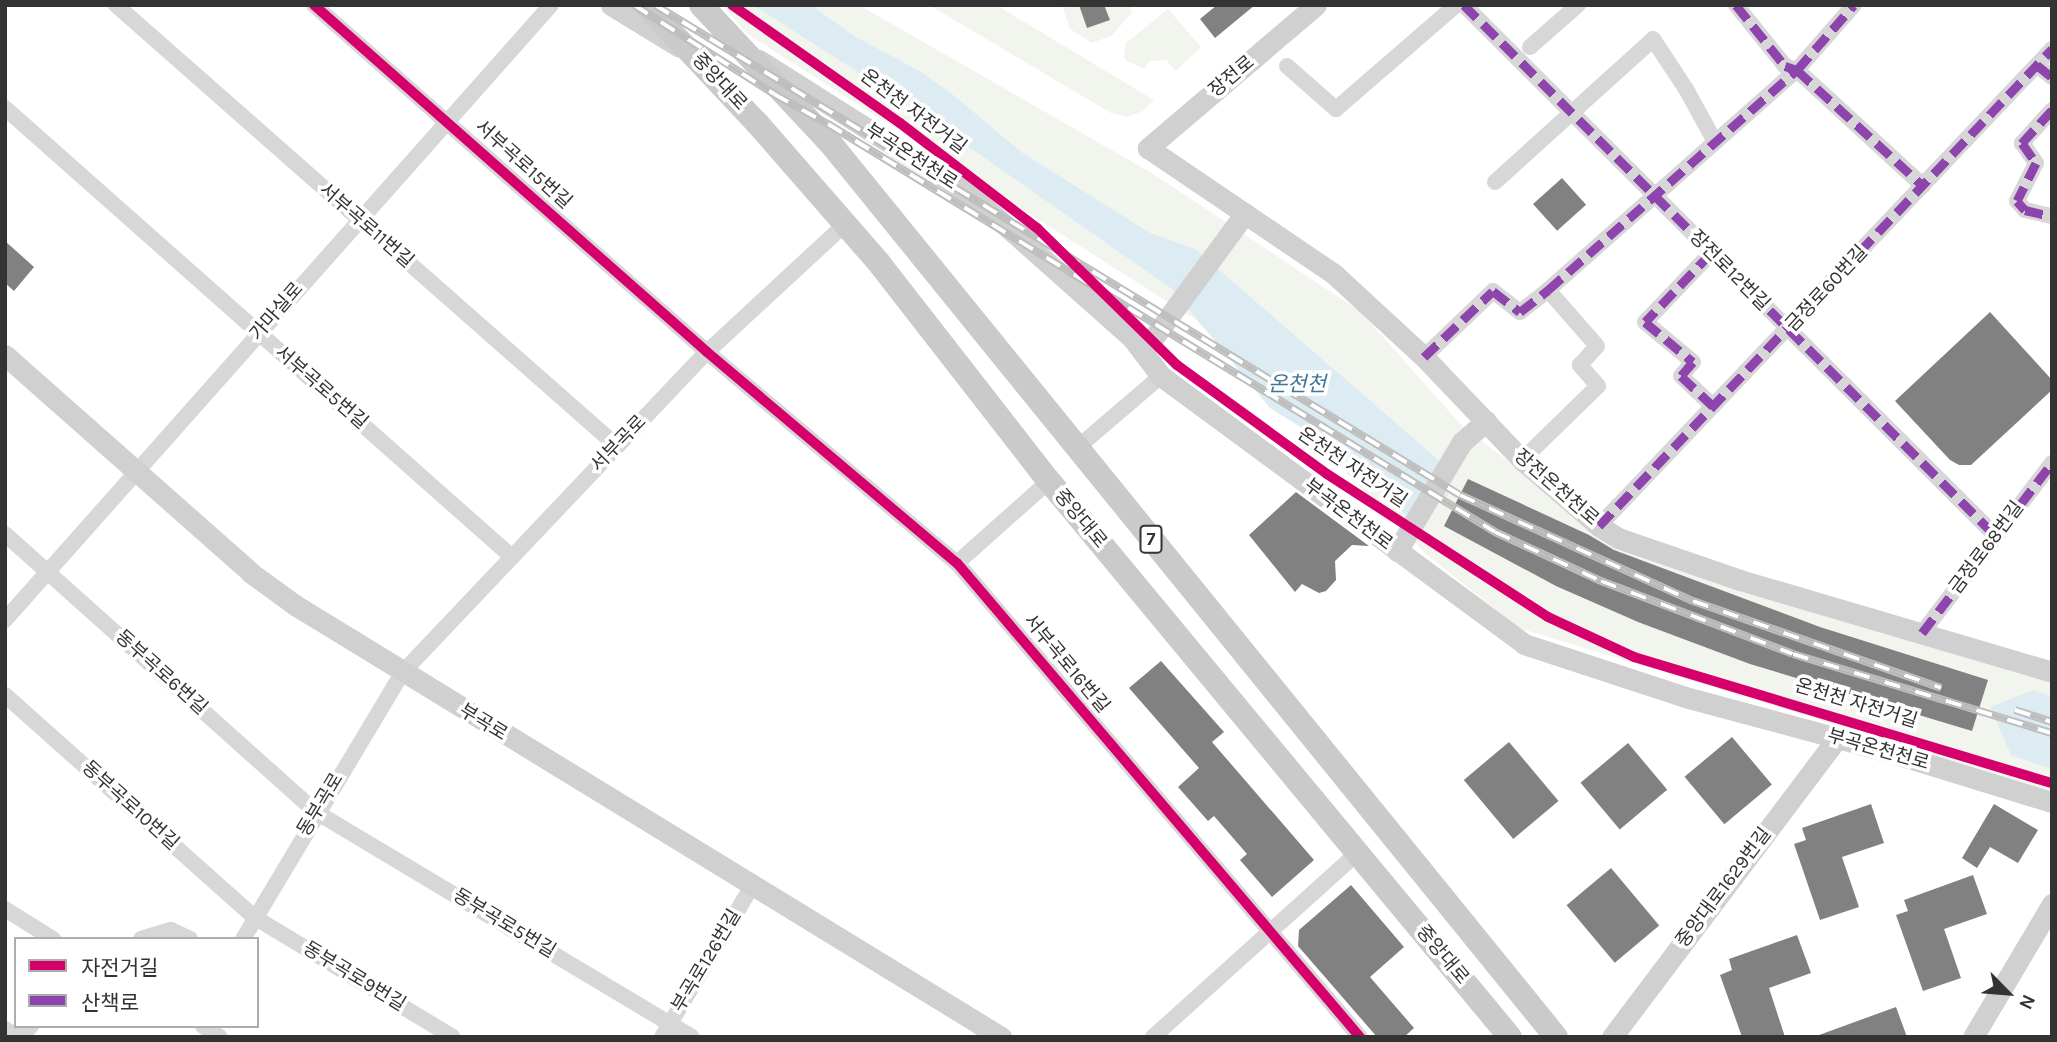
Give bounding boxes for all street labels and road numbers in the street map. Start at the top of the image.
street label: 중앙대로 [687,49,751,115]
street label: 장전로 [1205,51,1259,103]
street label: 온천천 자전거길 [855,65,971,159]
street label: 서부곡로15번길 [470,116,576,214]
street label: 부곡온천천로 [861,119,961,195]
street label: 서부곡로11번길 [314,179,418,273]
street label: 장전로12번길 [1684,226,1774,316]
street label: 금정로60번길 [1781,241,1873,337]
street label: 가마실로 [245,278,309,346]
street label: 서부곡로5번길 [270,341,372,435]
street label: 서부곡로 [587,411,651,477]
street label: 온천천 자전거길 [1293,423,1411,513]
street label: 장전온천천로 [1509,445,1603,531]
street label: 부곡온천천로 [1299,474,1397,556]
street label: 중앙대로 [1049,485,1111,553]
street label: 금정로68번길 [1945,497,2029,599]
road number: 7 [1139,524,1163,554]
street label: 서부곡로16번길 [1018,610,1114,718]
street label: 동부곡로6번길 [110,626,212,720]
street label: 온천천 자전거길 [1792,675,1920,733]
street label: 부곡로 [455,700,511,746]
street label: 부곡온천천로 [1824,725,1932,775]
street label: 동부곡로10번길 [77,757,183,855]
street label: 동부곡로 [293,769,349,841]
street label: 중앙대로1629번길 [1672,824,1776,952]
street label: 동부곡로5번길 [449,884,559,964]
street label: 부곡로126번길 [667,906,747,1016]
street label: 중앙대로 [1411,921,1473,989]
street label: 동부곡로9번길 [298,937,410,1017]

